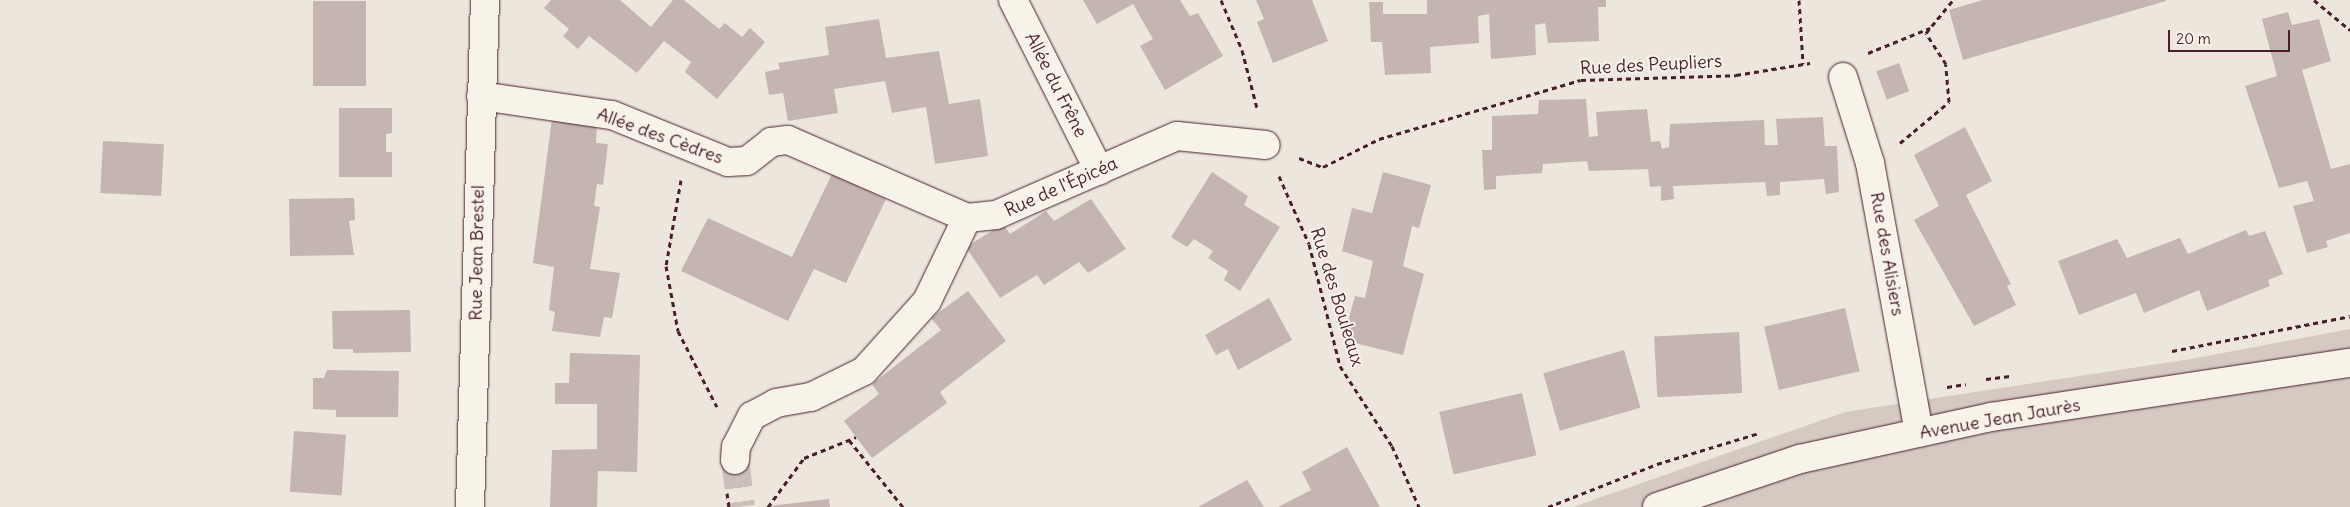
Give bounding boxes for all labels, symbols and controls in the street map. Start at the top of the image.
scale bar [2170,20,2292,52]
street label: Allée du Frêne [1020,29,1092,141]
text: 20 m [2176,29,2211,48]
street label: Rue des Peupliers [1579,50,1723,80]
street label: Allée des Cèdres [594,103,726,169]
street label: Rue de l'Épicéa [1001,152,1121,222]
street label: Rue Jean Brestel [465,185,489,321]
street label: Rue des Alisiers [1865,190,1909,318]
street label: Rue des Bouleaux [1306,225,1368,369]
street label: Avenue Jean Jaurès [1918,394,2082,444]

